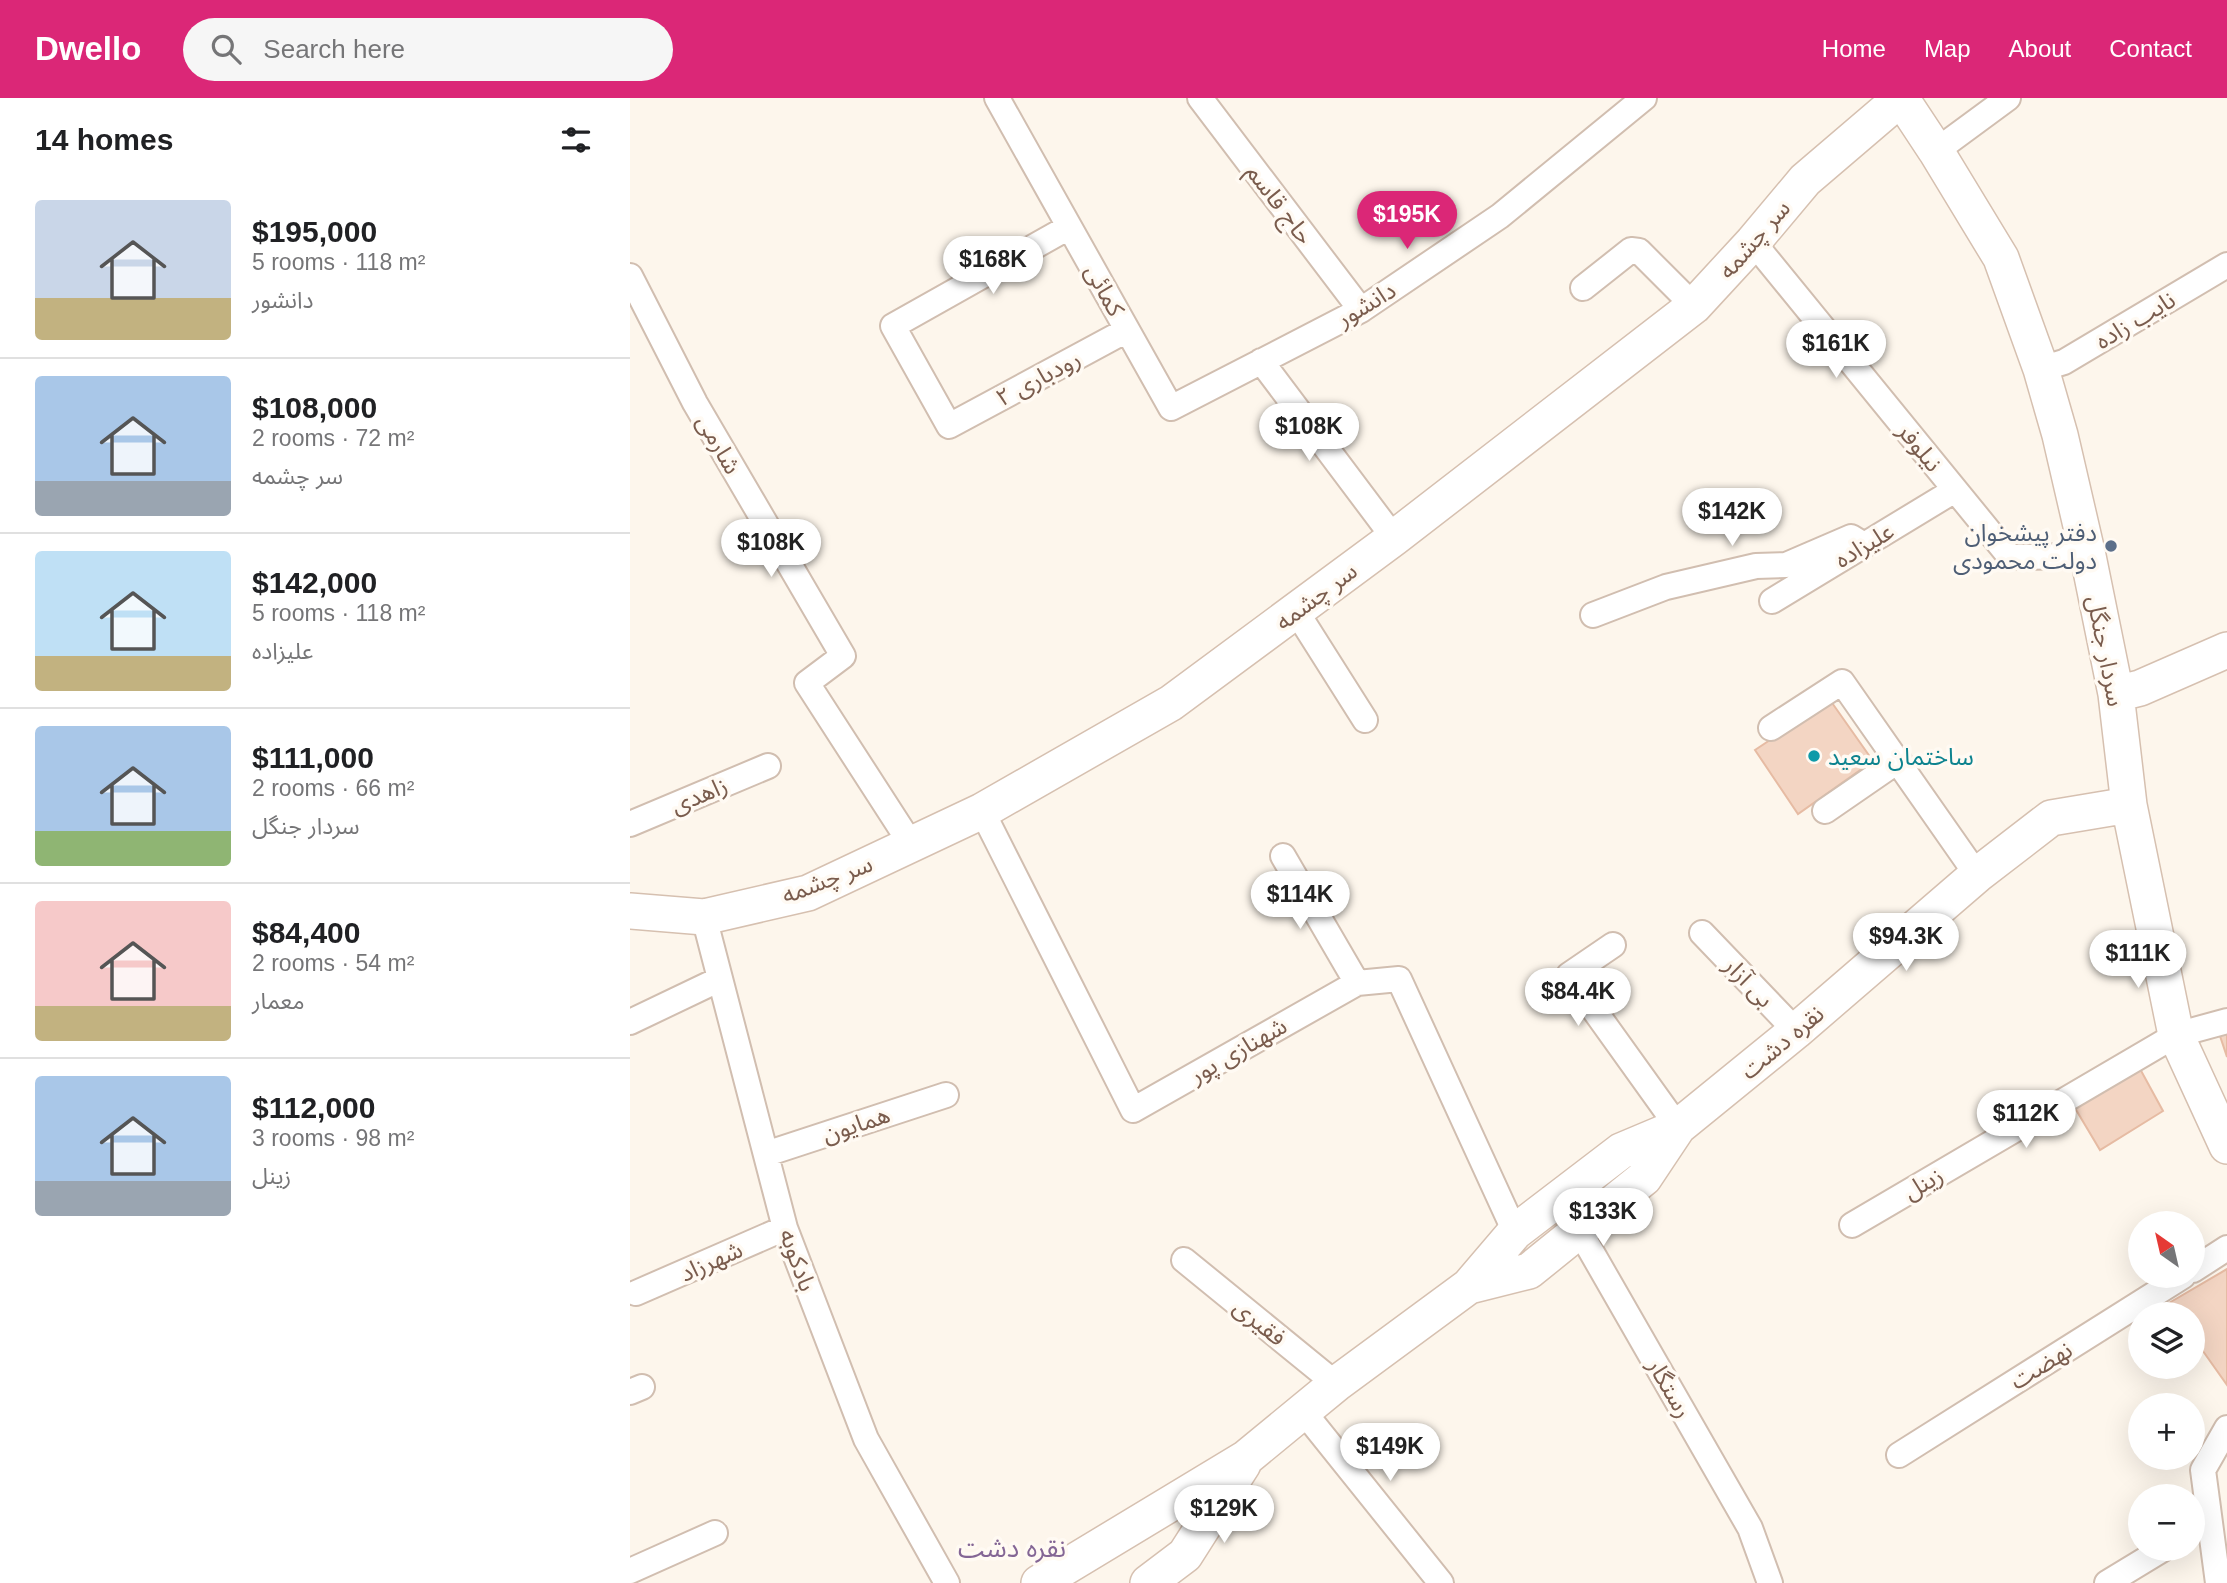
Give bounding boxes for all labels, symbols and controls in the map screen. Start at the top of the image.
search box [183,18,673,81]
text: Dwello [35,30,141,67]
icon: search [207,30,245,68]
text: Search here [263,34,405,64]
text: Home [1822,35,1886,62]
text: Map [1924,35,1971,62]
text: About [2009,35,2071,62]
text: Contact [2109,35,2192,62]
icon: filters [557,121,595,159]
text: 14 homes [35,123,173,156]
street label: حاج قاسم [1238,159,1319,252]
pin: $195K [1358,192,1456,251]
street label: سر چشمه [1713,194,1797,285]
text: $195K [1373,201,1441,227]
text: $195,000 [252,215,377,248]
icon: home [91,228,175,312]
pin: $168K [944,236,1042,296]
text: $168K [959,246,1027,272]
text: 5 rooms · 118 m² [252,249,425,275]
street label: کمائی [1080,259,1131,322]
street label: دانشور [1331,276,1401,333]
street label: نایب زاده [2090,286,2180,355]
text: دانشور [252,287,313,313]
pin: $161K [1787,320,1885,380]
text: $161K [1802,330,1870,356]
street label: رودباری ۲ [991,345,1085,412]
text: $108,000 [252,391,377,424]
icon: home [91,404,175,488]
pin: $108K [1260,404,1358,463]
street label: شارمی [690,410,747,479]
text: $108K [1275,413,1343,439]
street label: نیلوفر [1891,417,1948,477]
text: 2 rooms · 72 m² [252,425,414,451]
text: سر چشمه [252,463,343,489]
pin: $142K [1683,489,1781,548]
text: $142K [1698,498,1766,524]
street label: علیزاده [1830,517,1899,574]
pin: $108K [722,519,820,579]
place label: دفتر پیشخوان دولت محمودی [1953,519,2097,575]
text: $108K [737,529,805,555]
marker: دفتر پیشخوان دولت محمودی [2103,538,2119,554]
street label: سر چشمه [1270,557,1363,637]
text: $142,000 [252,566,377,599]
icon: home [91,579,175,663]
street label: سردار جنگل [2081,593,2130,709]
text: 5 rooms · 118 m² [252,600,425,626]
text: علیزاده [252,638,313,664]
text: $111,000 [252,741,374,774]
place label: ساختمان سعید [1828,743,1974,771]
marker: ساختمان سعید [1806,748,1822,764]
icon: home [91,754,175,838]
street label: زاهدی [667,771,732,820]
text: 2 rooms · 66 m² [252,775,414,801]
text: سردار جنگل [252,813,360,839]
street label: سر چشمه [778,849,877,911]
pin: $114K [1251,872,1349,931]
text: $114K [1267,881,1333,907]
pin: $94.3K [1849,914,1963,973]
text: $84,400 [252,916,360,949]
text: $94.3K [1869,923,1943,949]
icon: home [91,929,175,1013]
pin: $111K [2089,930,2187,990]
text: $111K [2105,940,2171,966]
text: 2 rooms · 54 m² [252,950,414,976]
street label: بی آزار [1717,951,1779,1013]
pin: $84.4K [1521,968,1635,1028]
text: $84.4K [1541,978,1615,1004]
text: معمار [252,988,305,1014]
street label: نقره دشت [1735,1000,1830,1085]
street label: شهنازی پور [1184,1012,1292,1091]
pin: $112K [1977,1090,2075,1150]
text: $112,000 [252,1091,375,1124]
street label: همایون [819,1100,894,1149]
text: $112K [1993,1100,2059,1126]
icon: home [91,1104,175,1188]
text: 3 rooms · 98 m² [252,1125,414,1151]
street label: زینل [1898,1161,1948,1206]
text: زینل [252,1163,291,1189]
pin: $133K [1554,1188,1652,1248]
text: $133K [1569,1198,1637,1224]
north arrow [2128,1211,2205,1288]
map controls [2128,1211,2205,1561]
street label: بادکوبه [773,1225,822,1295]
street label: شهرزاد [675,1235,747,1288]
street label: فقیری [1228,1293,1292,1352]
button: layers [2128,1302,2205,1379]
street label: نهضت [2005,1336,2077,1394]
street label: رستگار [1641,1353,1698,1423]
button: + [2128,1393,2205,1470]
pin: $149K [1341,1424,1439,1483]
text: $149K [1356,1433,1424,1459]
button: − [2128,1484,2205,1561]
pin: $129K [1175,1486,1273,1545]
text: $129K [1190,1495,1258,1521]
district label: نقره دشت [958,1533,1066,1563]

